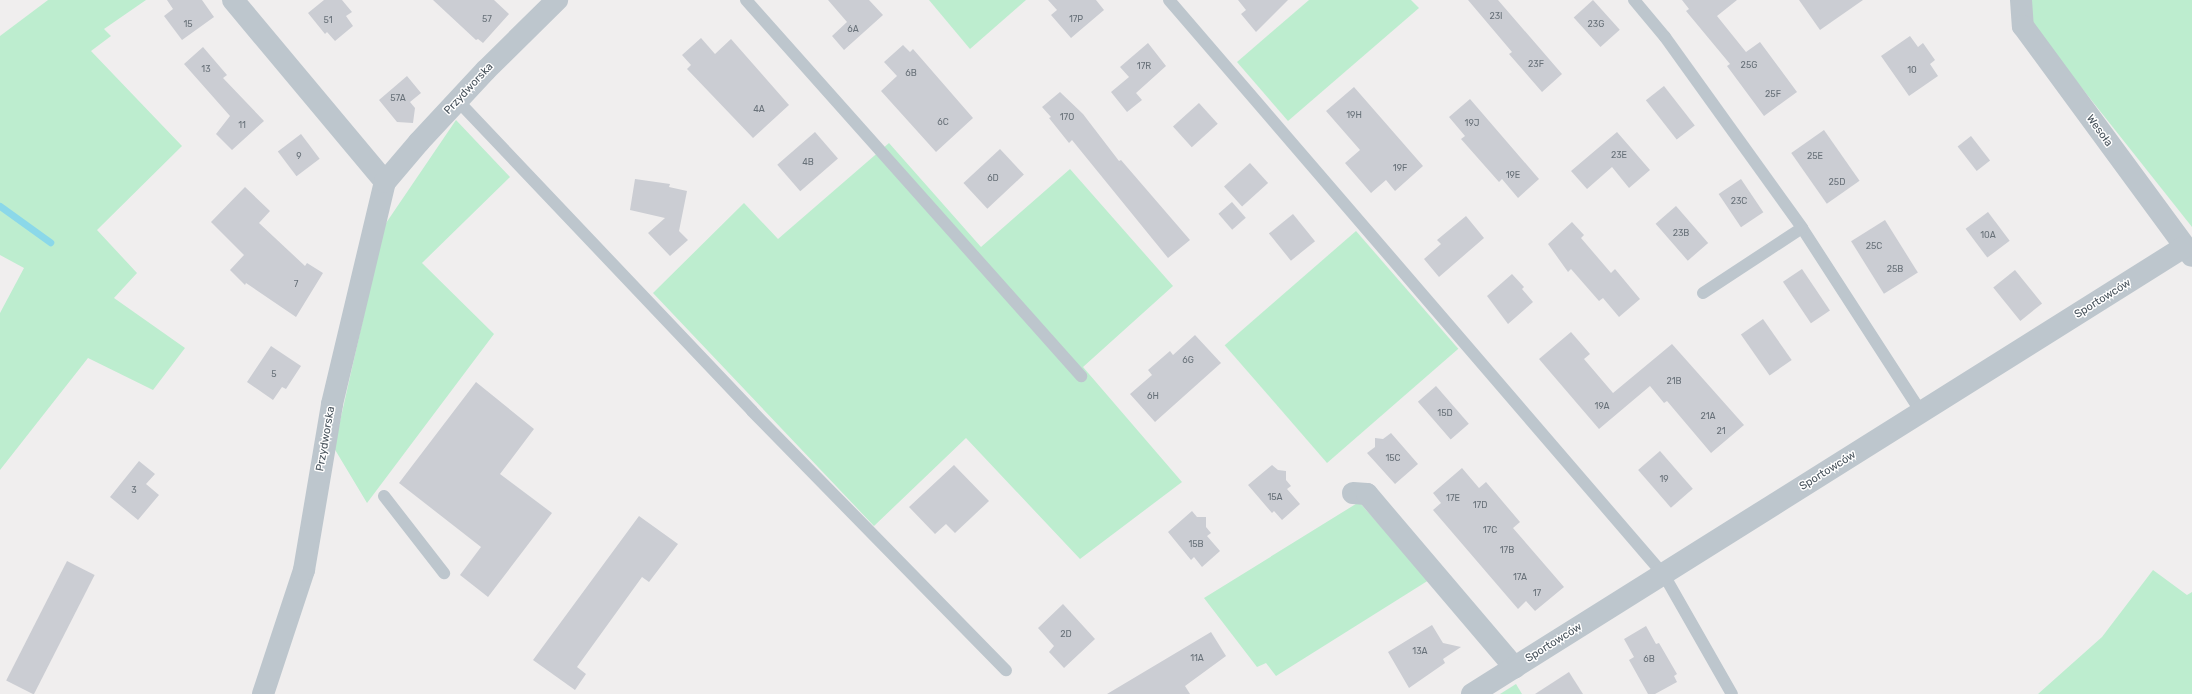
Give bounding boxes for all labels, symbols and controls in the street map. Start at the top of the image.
house number: 23I [1489,11,1503,21]
house number: 57 [482,14,492,24]
house number: 17P [1069,14,1083,24]
house number: 51 [323,15,333,25]
house number: 15 [183,19,193,29]
house number: 23G [1588,19,1604,29]
house number: 6A [847,24,859,34]
house number: 23F [1528,59,1544,69]
street label: Przydworska [442,60,496,118]
house number: 25G [1741,60,1757,70]
house number: 17R [1137,61,1151,71]
house number: 13 [201,64,211,74]
house number: 10 [1907,65,1917,75]
house number: 6B [905,68,917,78]
house number: 25F [1765,89,1781,99]
house number: 57A [390,93,406,103]
house number: 4A [753,104,765,114]
house number: 19H [1346,110,1362,120]
house number: 17O [1060,112,1074,122]
street label: Wesoła [2083,113,2115,149]
house number: 6C [937,117,949,127]
house number: 19J [1465,118,1479,128]
house number: 11 [238,120,246,130]
house number: 23E [1611,150,1627,160]
house number: 9 [296,151,302,161]
house number: 25E [1807,151,1823,161]
house number: 4B [802,157,814,167]
house number: 19F [1393,163,1407,173]
house number: 19E [1506,170,1520,180]
house number: 6D [987,173,999,183]
house number: 25D [1829,177,1845,187]
house number: 23C [1731,196,1747,206]
house number: 23B [1673,228,1689,238]
house number: 10A [1980,230,1996,240]
house number: 25C [1866,241,1882,251]
house number: 25B [1887,264,1903,274]
street label: Sportowców [2072,276,2134,322]
house number: 7 [294,279,298,289]
house number: 6G [1182,355,1194,365]
house number: 5 [271,369,277,379]
house number: 21B [1666,376,1682,386]
house number: 6H [1147,391,1159,401]
house number: 19A [1595,401,1609,411]
street label: Przydworska [314,406,338,472]
house number: 15D [1437,408,1453,418]
house number: 21A [1700,411,1716,421]
house number: 21 [1716,426,1726,436]
street label: Sportowców [1797,448,1859,494]
house number: 15C [1385,453,1401,463]
house number: 19 [1659,474,1669,484]
house number: 3 [131,485,137,495]
house number: 15A [1267,492,1283,502]
house number: 17E [1446,493,1460,503]
house number: 17D [1473,500,1487,510]
house number: 17C [1483,525,1497,535]
house number: 15B [1188,539,1204,549]
house number: 17B [1500,545,1514,555]
house number: 17A [1513,572,1527,582]
house number: 17 [1533,588,1541,598]
street label: Sportowców [1523,620,1585,666]
house number: 2D [1060,629,1072,639]
house number: 13A [1412,646,1428,656]
house number: 11A [1190,653,1204,663]
house number: 6B [1643,654,1655,664]

